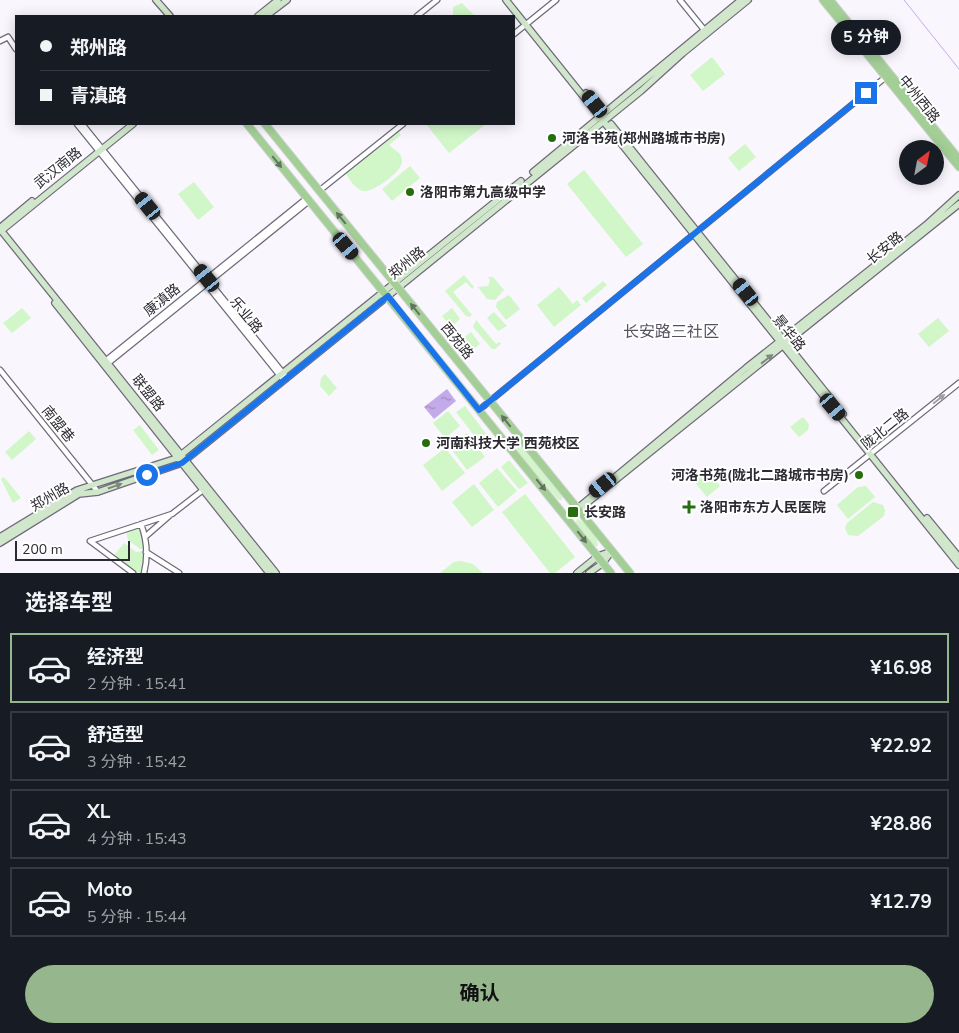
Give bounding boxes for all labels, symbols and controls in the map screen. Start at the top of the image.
callout: 5 分钟 [831,21,901,56]
text: 5 分钟 [843,26,889,48]
text: 郑州路 [70,35,127,61]
street label: 中州西路 [894,71,944,127]
route end [855,82,877,104]
text: 青滇路 [70,83,127,109]
car [579,88,610,120]
place label: 河洛书苑(郑州路城市书房) [562,129,726,148]
marker: 河洛书苑(郑州路城市书房) [546,132,558,144]
north arrow [899,140,944,185]
map controls [899,140,944,185]
street label: 武汉南路 [30,143,86,193]
one-way arrow [272,155,283,168]
place label: 洛阳市第九高级中学 [420,183,546,202]
marker: 洛阳市第九高级中学 [404,186,416,198]
car [132,190,163,222]
one-way arrow [336,212,347,225]
street label: 长安路 [863,227,907,269]
car [330,230,361,262]
street label: 郑州路 [385,242,429,284]
car [191,262,222,294]
car [730,276,761,308]
street label: 康滇路 [140,279,184,321]
street label: 乐业路 [225,293,267,337]
one-way arrow [409,302,420,315]
street label: 景华路 [768,311,810,355]
street label: 西苑路 [436,319,478,363]
district label: 长安路三社区 [623,321,719,343]
one-way arrow [761,354,774,365]
street label: 联盟路 [127,371,169,415]
car [817,391,848,423]
one-way arrow [933,394,945,405]
street label: 南盟巷 [37,402,79,446]
street label: 陇北二路 [857,404,913,454]
one-way arrow [501,415,512,428]
place label: 河南科技大学 西苑校区 [436,434,580,453]
marker: 河南科技大学 西苑校区 [420,437,432,449]
route start [136,464,158,486]
place label: 河洛书苑(陇北二路城市书房) [671,466,849,485]
marker: 河洛书苑(陇北二路城市书房) [853,469,865,481]
car [586,470,619,500]
street label: 郑州路 [27,478,73,516]
one-way arrow [535,478,546,491]
one-way arrow [108,482,123,490]
place label: 洛阳市东方人民医院 [700,498,826,517]
marker: 洛阳市东方人民医院 [682,500,696,514]
place label: 长安路 [584,503,626,522]
marker: 长安路 [566,505,580,519]
one-way arrow [577,530,587,543]
scale bar [15,538,130,561]
text: 200 m [22,540,63,559]
text: 选择车型 [25,588,113,618]
text: 经济型 [87,644,144,670]
icon: car [27,646,72,691]
text: ¥16.98 [870,655,932,681]
text: 2 分钟 · 15:41 [87,673,187,695]
text: 舒适型 [87,722,144,748]
icon: car [27,724,72,769]
text: ¥22.92 [870,733,932,759]
text: 3 分钟 · 15:42 [87,751,187,773]
text: XL [87,799,110,825]
icon: car [27,802,72,847]
text: ¥28.86 [870,811,932,837]
text: 4 分钟 · 15:43 [87,828,187,850]
text: Moto [87,877,133,903]
icon: car [27,880,72,925]
text: ¥12.79 [870,889,932,915]
text: 5 分钟 · 15:44 [87,906,187,928]
button: 确认 [25,965,934,1023]

